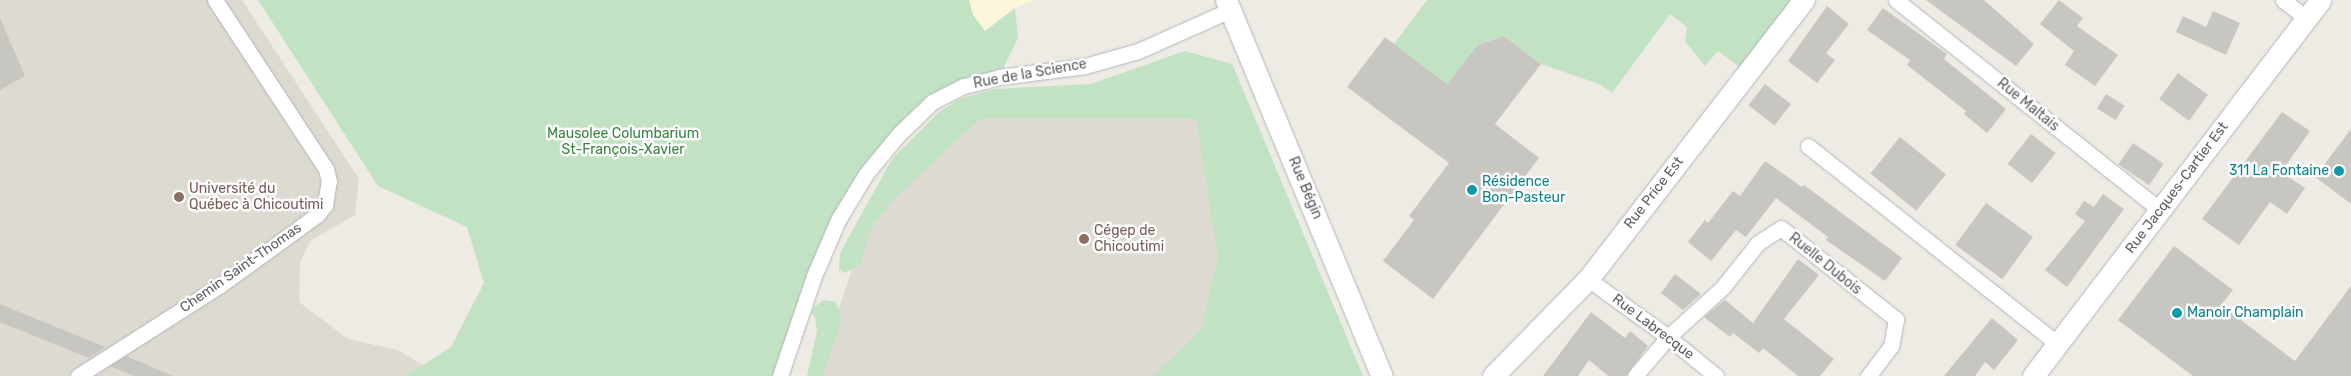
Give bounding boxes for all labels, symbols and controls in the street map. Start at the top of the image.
street label: Rue de la Science [972,56,1088,92]
street label: Rue Maltais [1994,75,2062,135]
street label: Rue Jacques-Cartier Est [2122,119,2232,257]
park label: Mausolee Columbarium St-François-Xavier [547,126,699,158]
street label: Rue Bégin [1284,154,1326,222]
street label: Rue Price Est [1621,154,1687,232]
place label: 311 La Fontaine [2229,163,2329,179]
marker: 311 La Fontaine [2333,165,2345,177]
place label: Résidence Bon-Pasteur [1482,174,1565,206]
place label: Université du Québec à Chicoutimi [189,181,323,213]
marker: Résidence Bon-Pasteur [1466,184,1478,196]
marker: Université du Québec à Chicoutimi [173,191,185,203]
street label: Chemin Saint-Thomas [177,220,305,316]
place label: Cégep de Chicoutimi [1094,223,1164,256]
street label: Ruelle Dubois [1785,230,1865,298]
marker: Cégep de Chicoutimi [1078,233,1090,245]
street label: Rue Labrecque [1609,291,1697,363]
place label: Manoir Champlain [2187,305,2304,321]
marker: Manoir Champlain [2171,307,2183,319]

